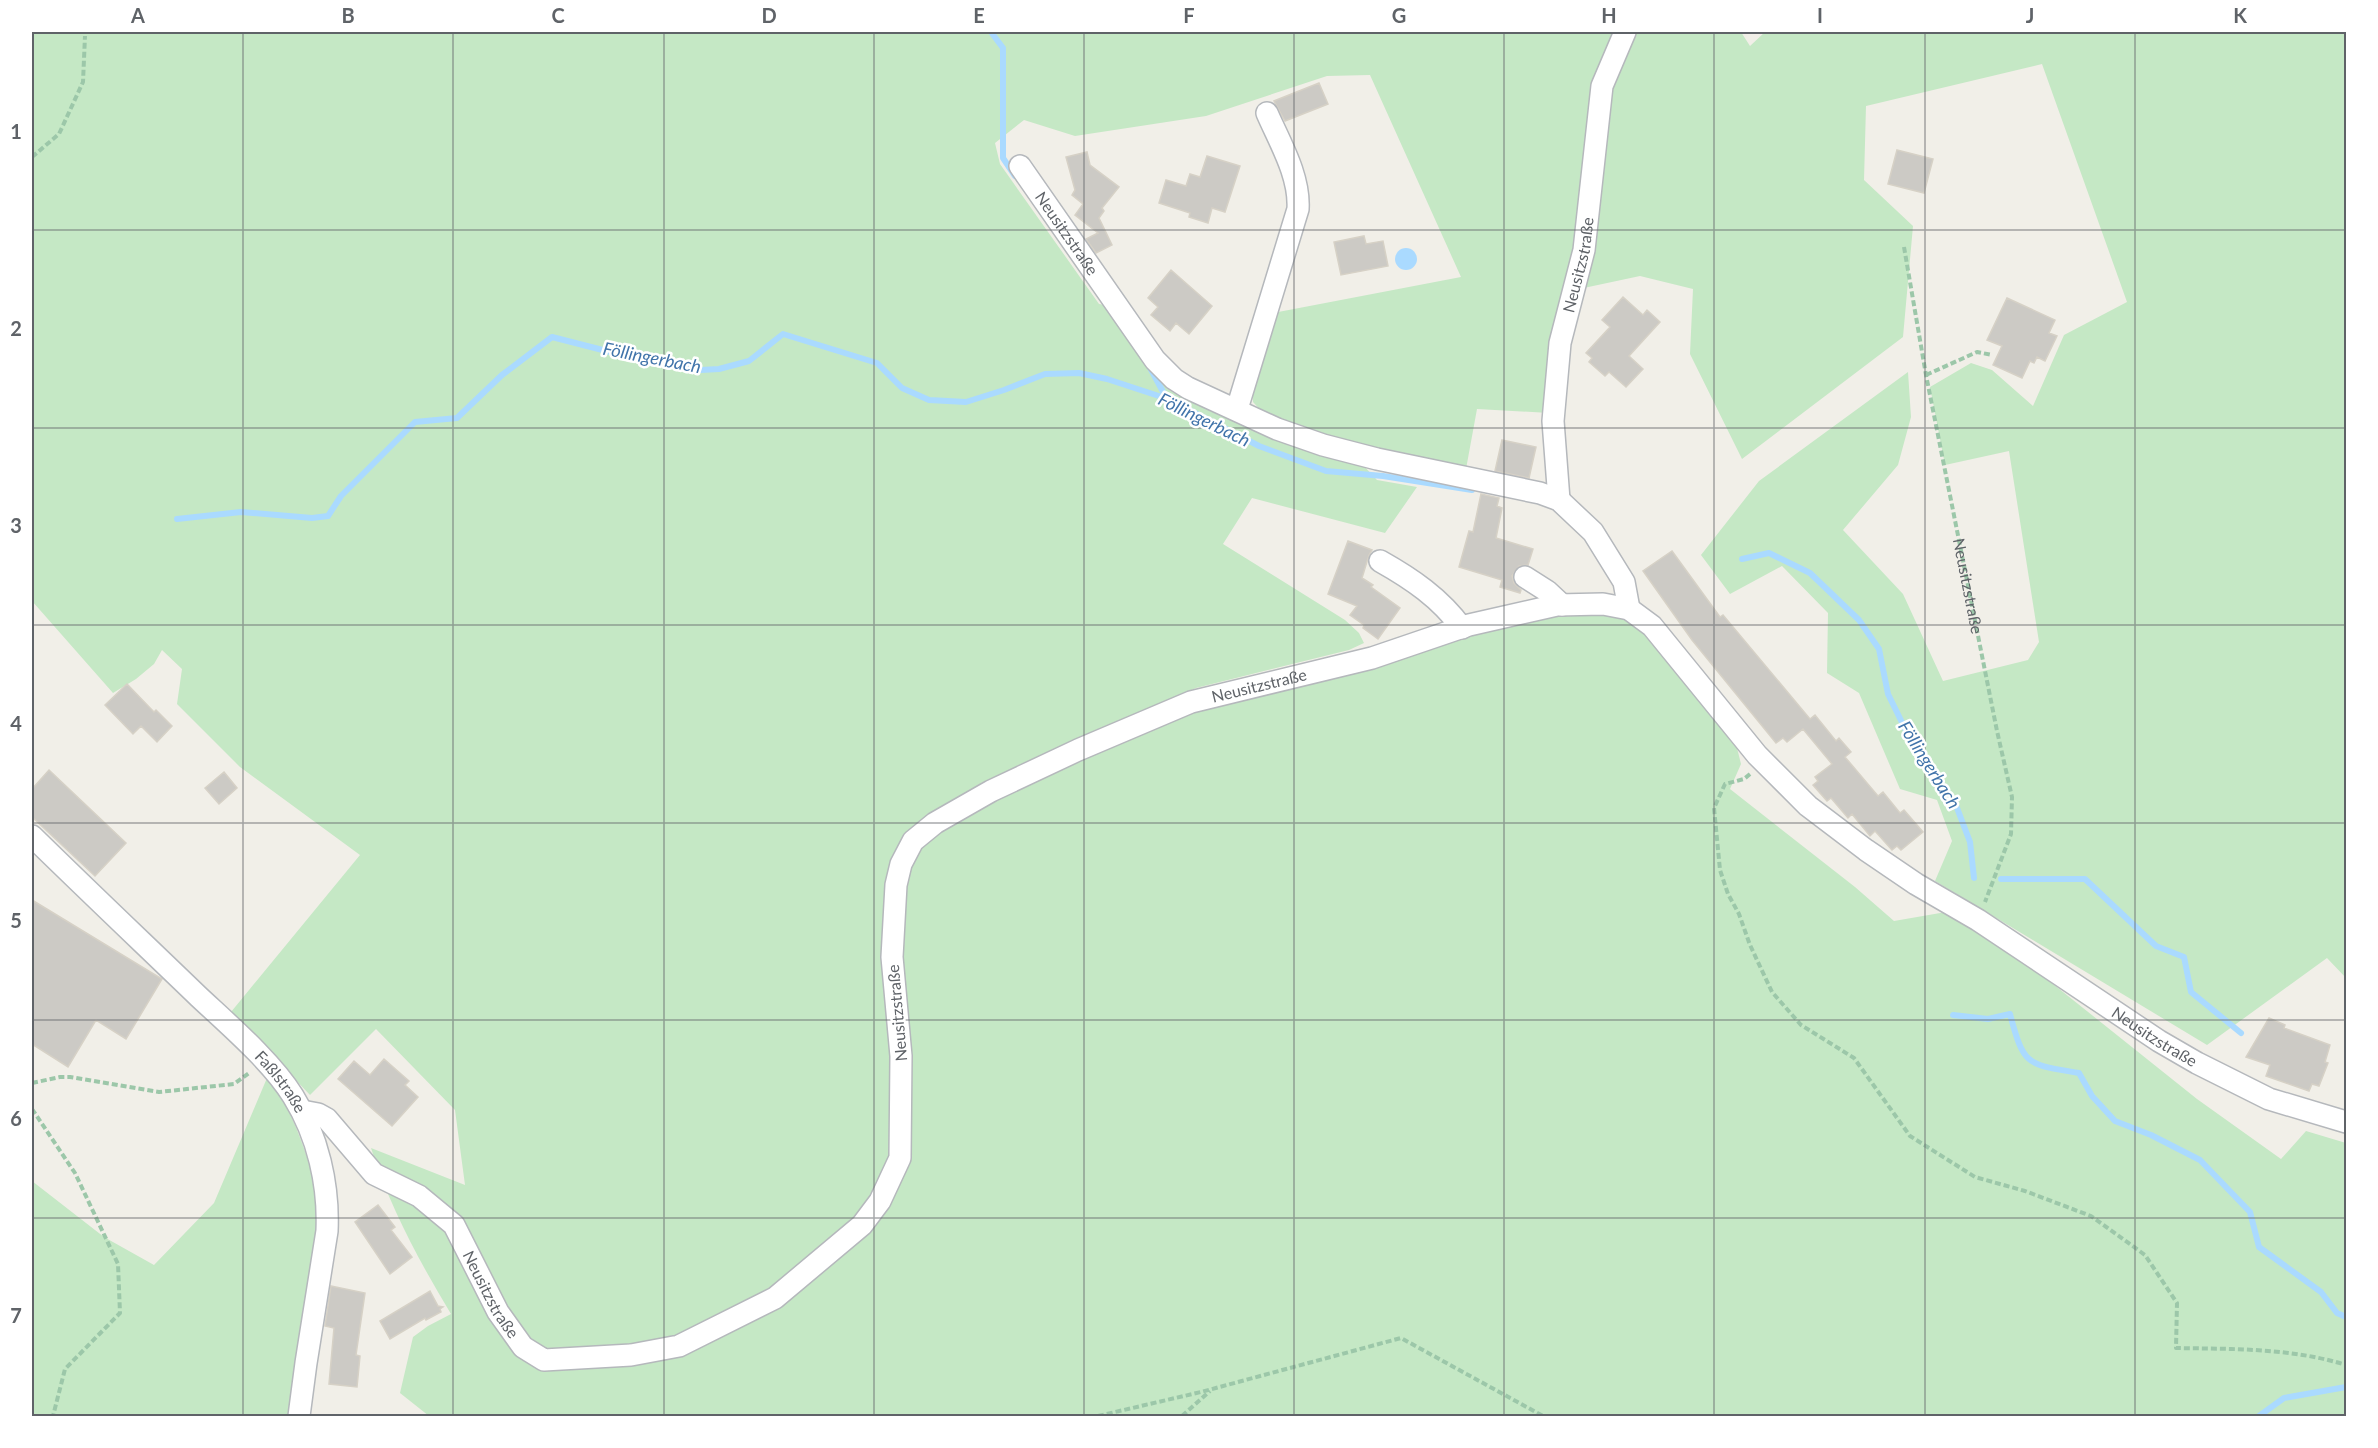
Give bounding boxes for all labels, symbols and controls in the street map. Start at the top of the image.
text: A [130,3,145,27]
text: B [341,3,355,27]
text: C [551,3,565,27]
text: D [761,3,777,27]
text: E [973,3,985,27]
text: F [1183,3,1195,27]
text: G [1392,3,1406,27]
text: H [1601,3,1617,27]
text: I [1817,3,1823,27]
text: J [2026,3,2034,27]
text: K [2233,3,2247,27]
text: 1 [10,119,22,143]
street label: Neusitzstraße [1032,188,1103,278]
street label: Neusitzstraße [1558,216,1597,314]
text: 2 [10,316,22,340]
water label: Föllingerbach [601,337,703,377]
water label: Föllingerbach [1155,387,1254,451]
text: 3 [10,513,22,537]
street label: Neusitzstraße [1950,536,1987,635]
street label: Neusitzstraße [1210,664,1308,706]
text: 4 [10,711,22,735]
water label: Föllingerbach [1894,716,1966,813]
text: 5 [10,908,22,932]
street label: Neusitzstraße [883,964,910,1062]
street label: Neusitzstraße [2109,1002,2201,1070]
street label: Faßlstraße [252,1046,311,1116]
text: 6 [10,1106,22,1130]
street label: Neusitzstraße [459,1247,523,1341]
text: 7 [10,1303,22,1327]

